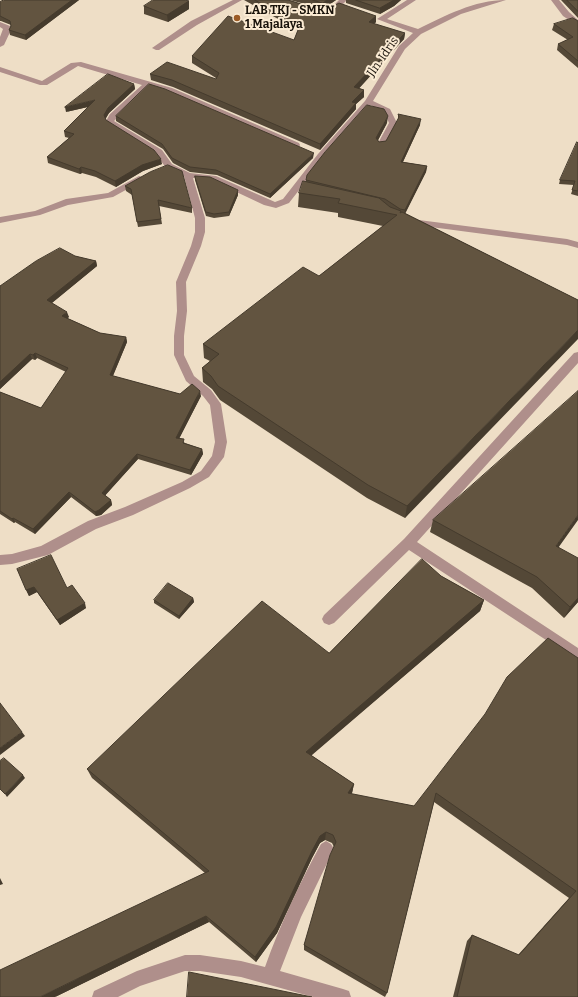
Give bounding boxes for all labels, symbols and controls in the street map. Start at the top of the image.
place label: LAB TKJ - SMKN 1 Majalaya [245,4,334,32]
marker: LAB TKJ - SMKN 1 Majalaya [232,13,242,23]
street label: Jln. Idris [364,34,402,80]

